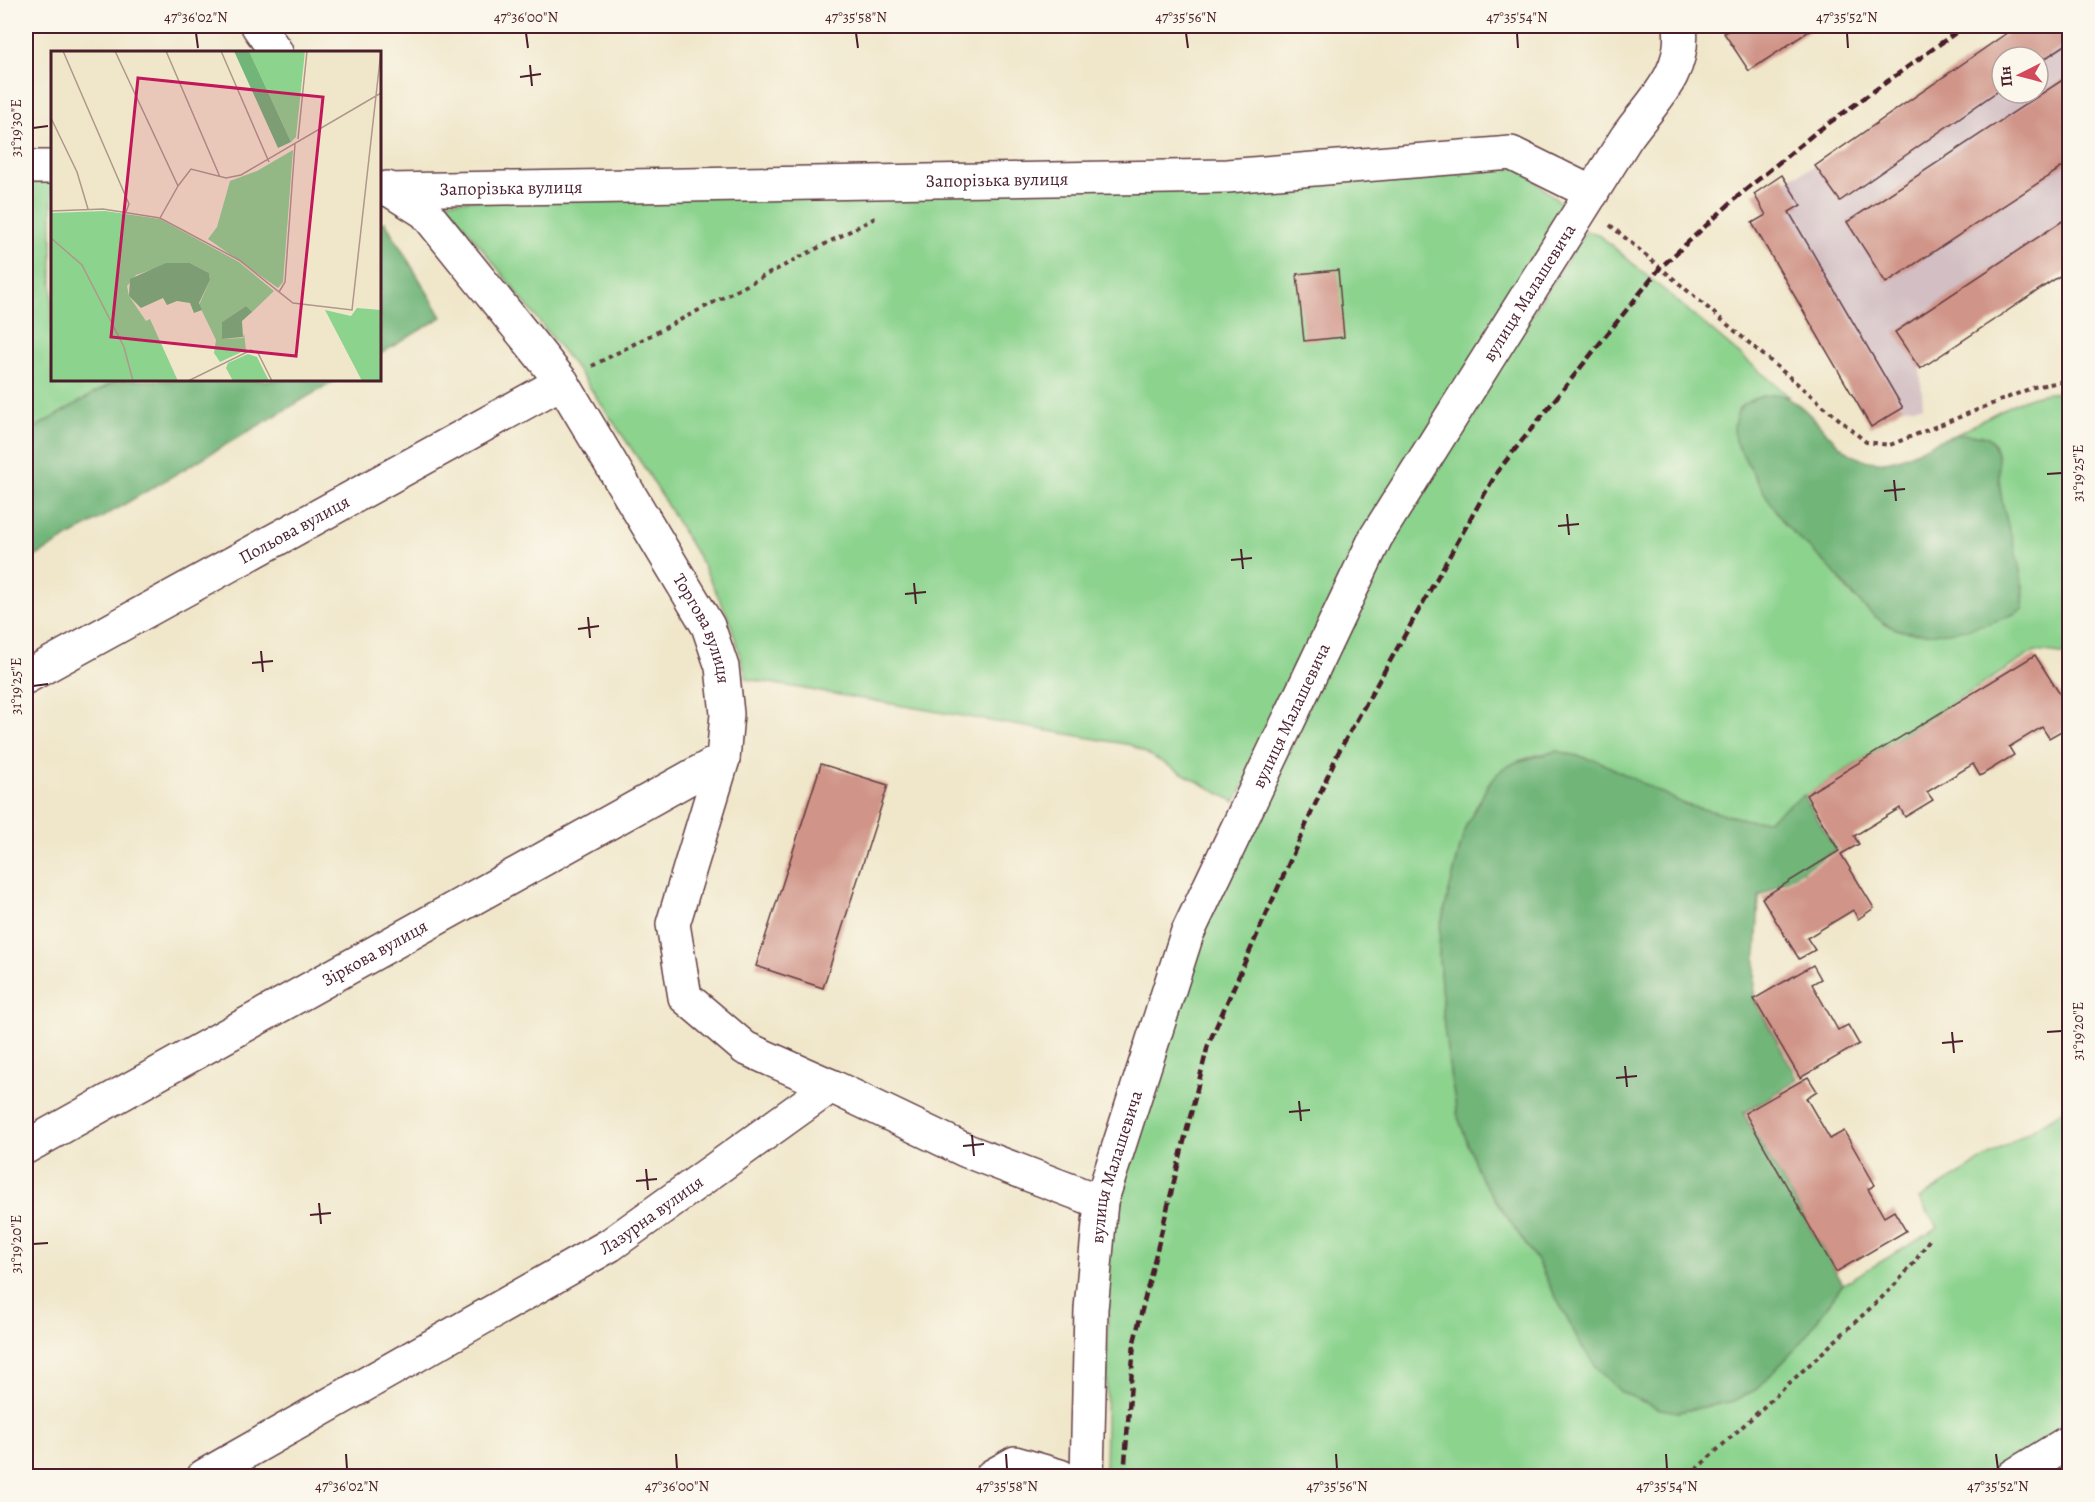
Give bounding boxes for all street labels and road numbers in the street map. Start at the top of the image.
street label: Запорізька вулиця [925,167,1069,193]
street label: Запорізька вулиця [439,175,583,201]
street label: вулиця Малашевича [1477,219,1582,366]
street label: Польова вулиця [234,489,354,570]
street label: Торгова вулиця [667,569,736,685]
street label: вулиця Малашевича [1246,638,1336,792]
street label: Зіркова вулиця [318,914,432,992]
street label: вулиця Малашевича [1085,1087,1148,1245]
street label: Лазурна вулиця [595,1170,708,1261]

